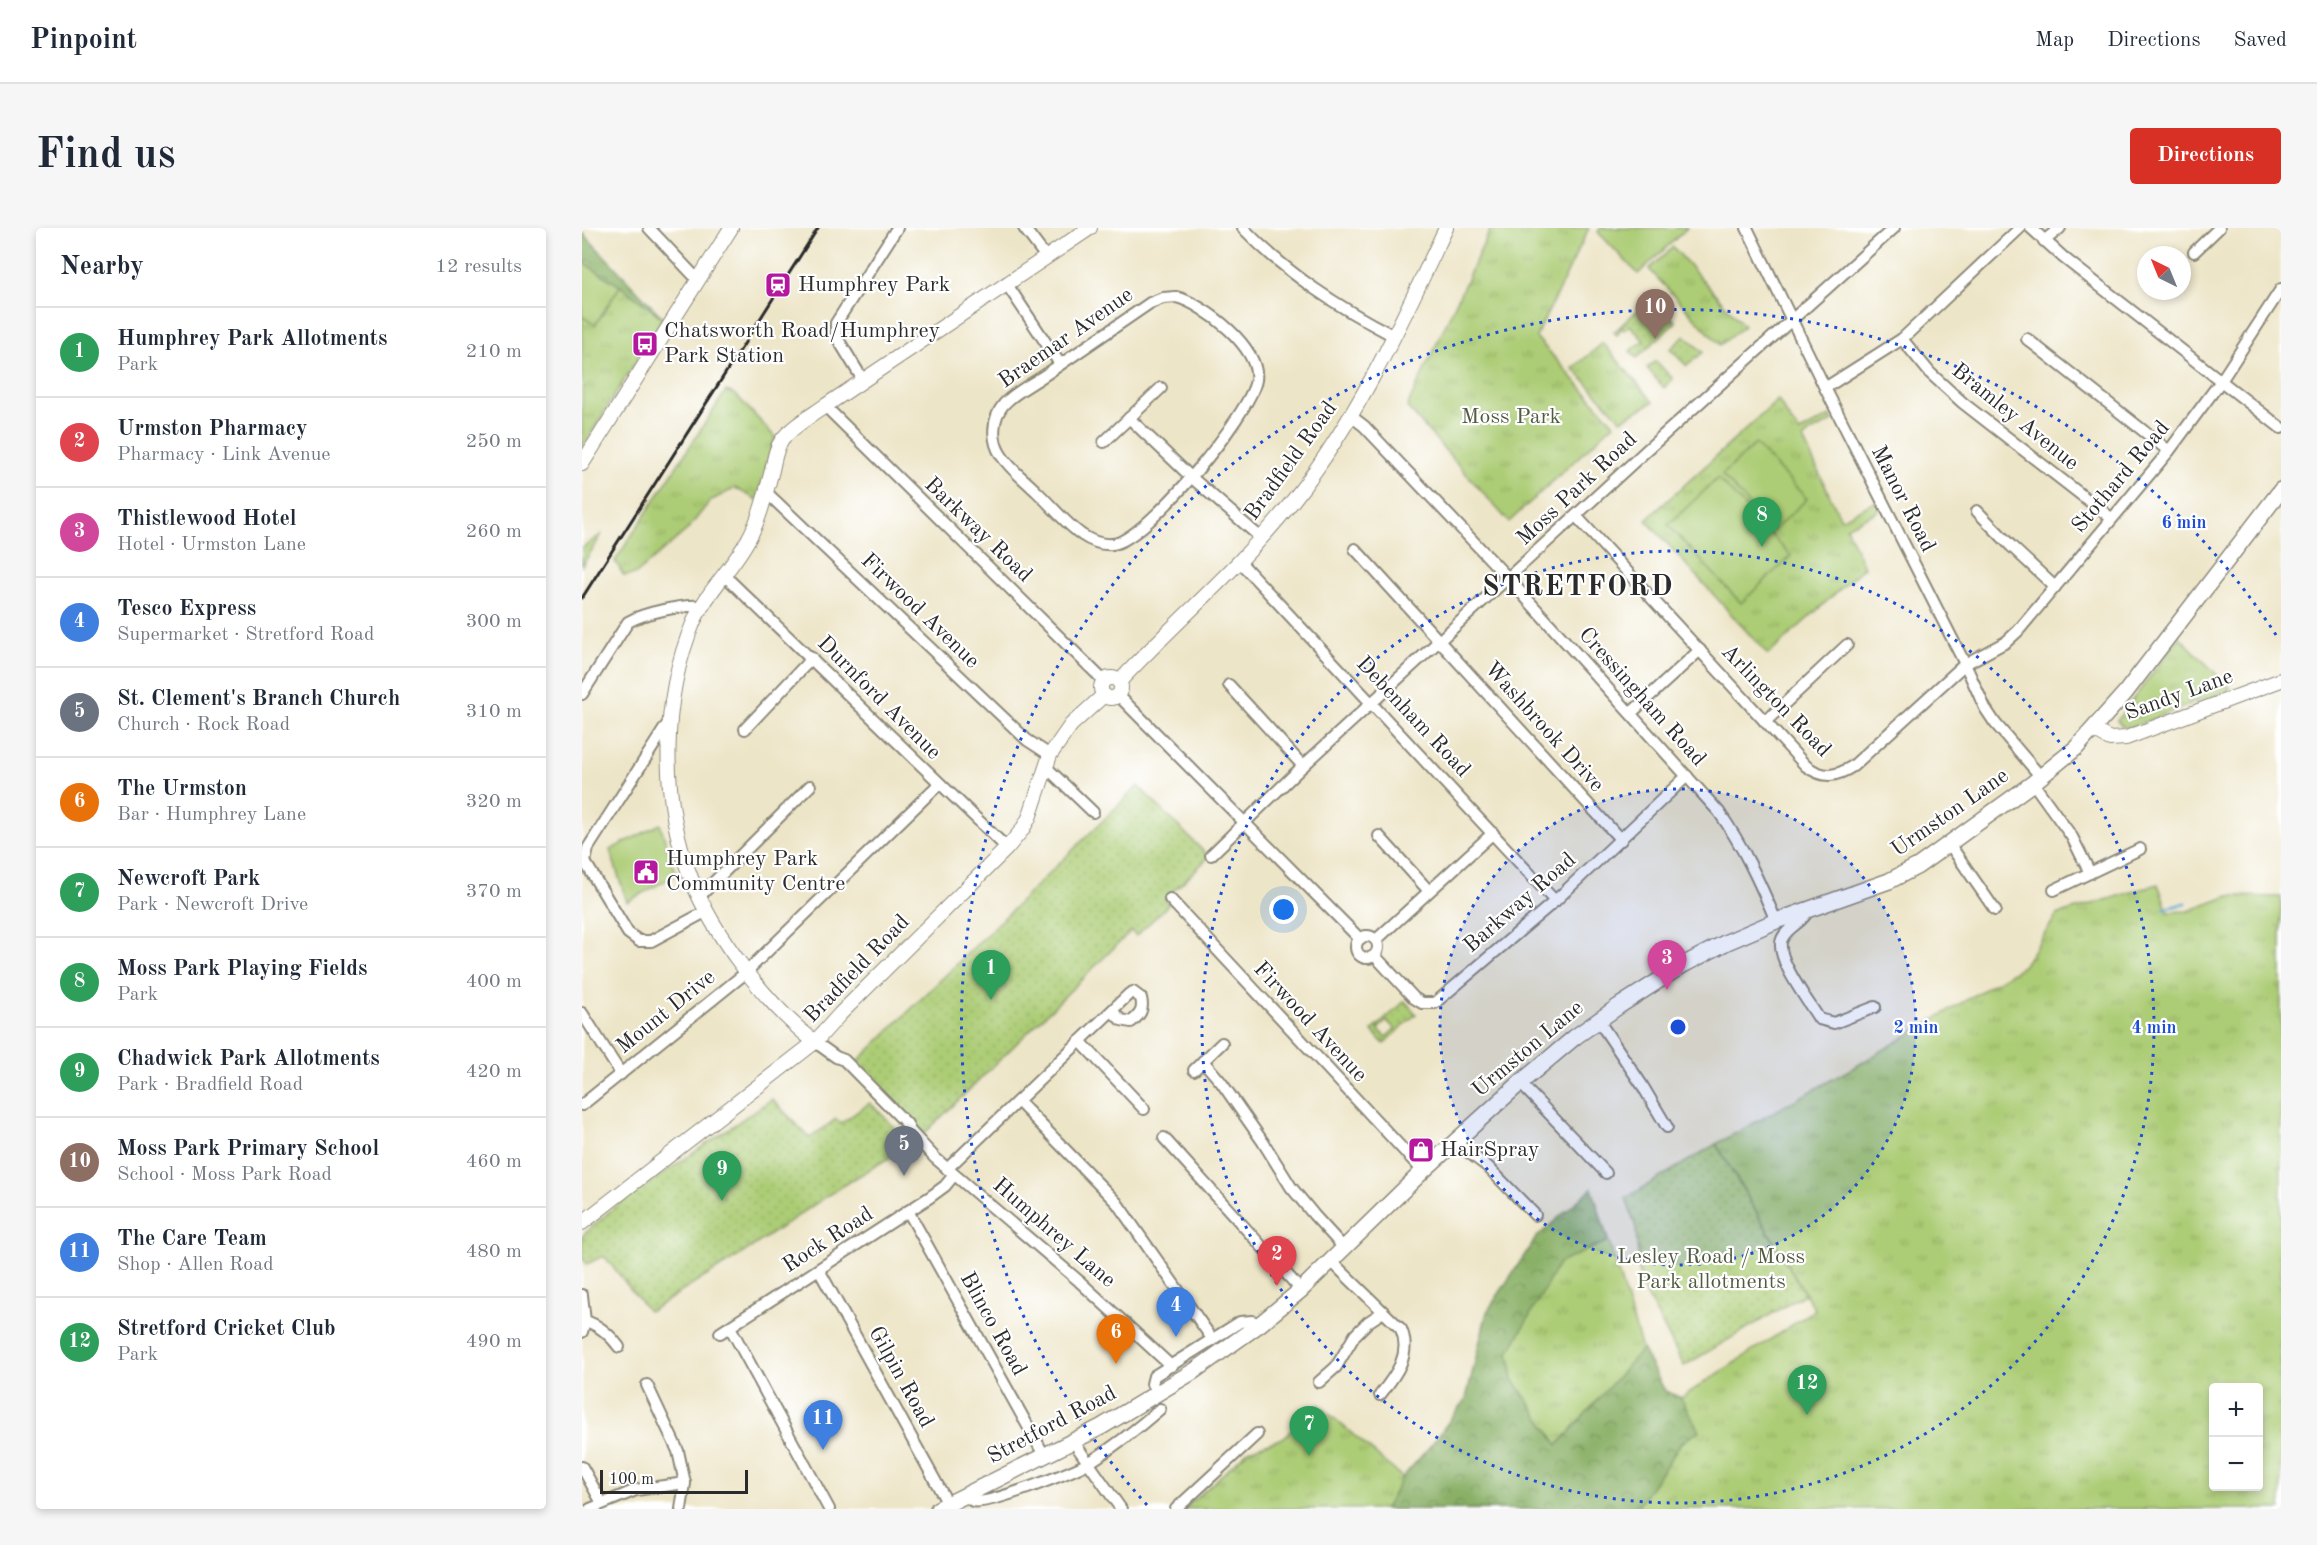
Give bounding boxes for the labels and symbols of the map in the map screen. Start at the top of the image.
north arrow [2137,246,2191,300]
station icon: Humphrey Park [763,270,793,300]
place label: Humphrey Park [798,274,950,296]
street label: Braemar Avenue [995,284,1137,392]
pin: 10 [1636,290,1674,339]
place label: Chatsworth Road/Humphrey Park Station [664,320,941,367]
bus stop icon: Chatsworth Road/Humphrey Park Station [630,329,660,359]
street label: Bramley Avenue [1947,359,2083,475]
street label: Bradfield Road [1241,398,1341,524]
park label: Moss Park [1461,406,1561,428]
street label: Stothard Road [2068,417,2174,537]
street label: Moss Park Road [1513,428,1641,550]
street label: Manor Road [1867,442,1939,556]
street label: Barkway Road [920,473,1036,587]
pin: 8 [1742,498,1782,547]
text: 6 min [2161,514,2207,532]
street label: Firwood Avenue [857,549,983,673]
district label: STRETFORD [1482,574,1674,602]
street label: Cressingham Road [1574,623,1710,771]
street label: Durnford Avenue [813,632,945,764]
street label: Arlington Road [1717,640,1835,762]
street label: Debenham Road [1352,652,1474,782]
street label: Washbrook Drive [1480,658,1608,796]
street label: Sandy Lane [2122,665,2236,725]
street label: Urmston Lane [1887,765,2013,861]
place label: Humphrey Park Community Centre [666,848,845,895]
street label: Barkway Road [1460,849,1580,957]
public building icon: Humphrey Park Community Centre [631,857,661,887]
your location [1269,895,1298,924]
street label: Bradfield Road [800,911,914,1027]
pin: 3 [1648,940,1686,990]
pin: 1 [972,950,1010,1000]
street label: Firwood Avenue [1249,958,1371,1086]
street label: Mount Drive [613,966,719,1058]
street label: Urmston Lane [1468,996,1588,1102]
centre of rings [1668,1017,1688,1037]
text: 2 min [1893,1019,1939,1037]
text: 4 min [2131,1019,2177,1037]
pin: 5 [884,1126,924,1176]
shop icon: HairSpray [1406,1135,1436,1165]
place label: HairSpray [1440,1139,1540,1161]
pin: 9 [702,1152,742,1201]
street label: Humphrey Lane [988,1174,1120,1292]
street label: Rock Road [779,1203,877,1277]
pin: 2 [1258,1236,1296,1286]
park label: Lesley Road / Moss Park allotments [1617,1246,1805,1293]
street label: Blinco Road [956,1269,1030,1379]
pin: 4 [1156,1288,1196,1337]
pin: 6 [1096,1314,1136,1364]
street label: Gilpin Road [864,1323,938,1431]
pin: 12 [1788,1366,1826,1415]
street label: Stretford Road [984,1382,1120,1468]
pin: 11 [804,1400,842,1450]
pin: 7 [1290,1406,1328,1456]
scale bar [600,1467,748,1494]

